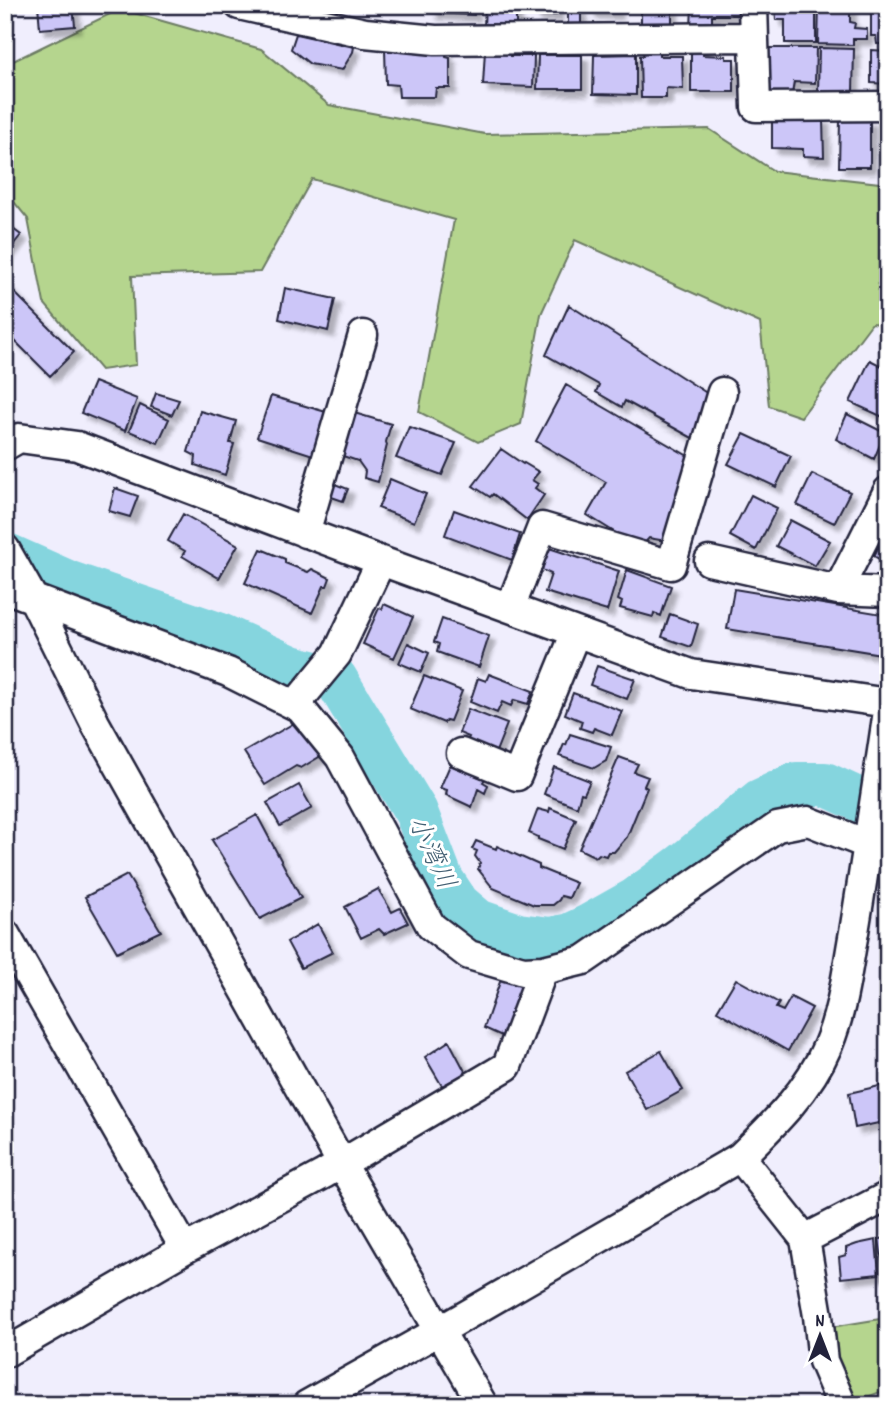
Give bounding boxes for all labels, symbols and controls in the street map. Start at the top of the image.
water label: 小湾川 [397,810,463,897]
north arrow [784,1302,854,1372]
text: N [815,1309,825,1336]

